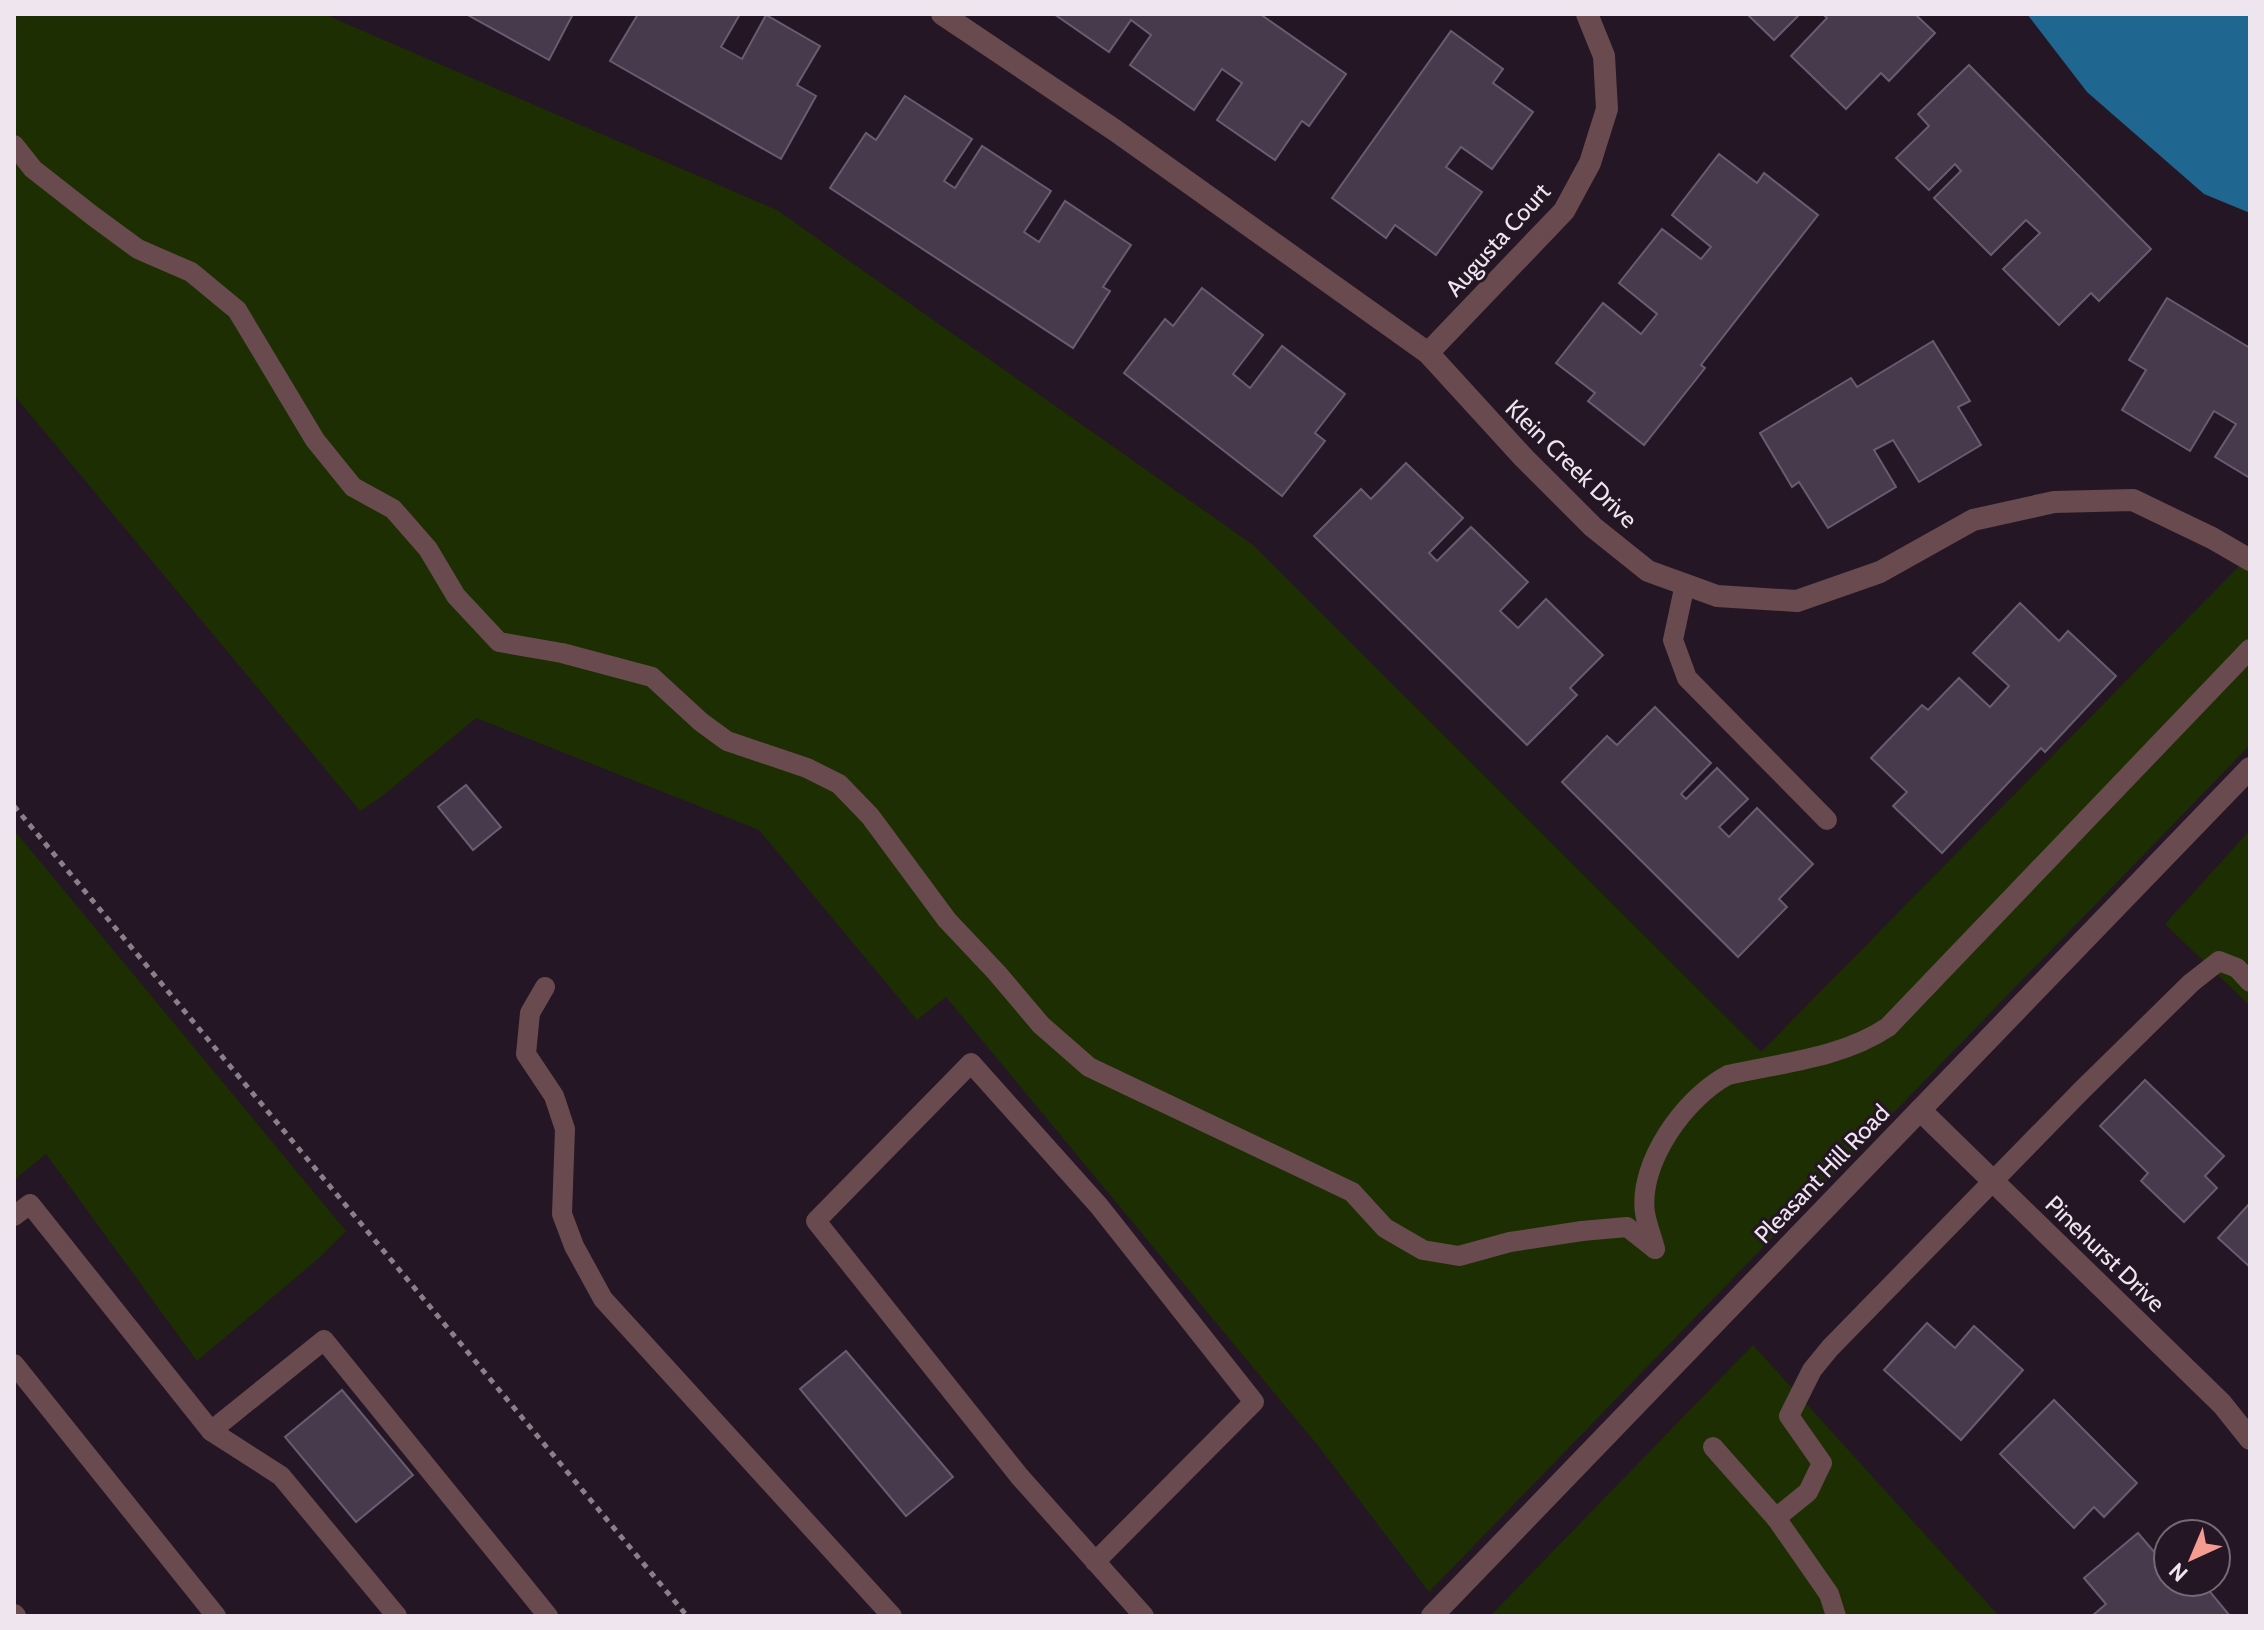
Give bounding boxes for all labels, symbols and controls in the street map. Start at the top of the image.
street label: Augusta Court [1439,177,1556,302]
street label: Klein Creek Drive [1499,394,1643,534]
street label: Pleasant Hill Road [1748,1098,1895,1249]
street label: Pinehurst Drive [2040,1189,2171,1318]
north arrow [2152,1518,2232,1598]
text: N [2163,1557,2193,1587]

